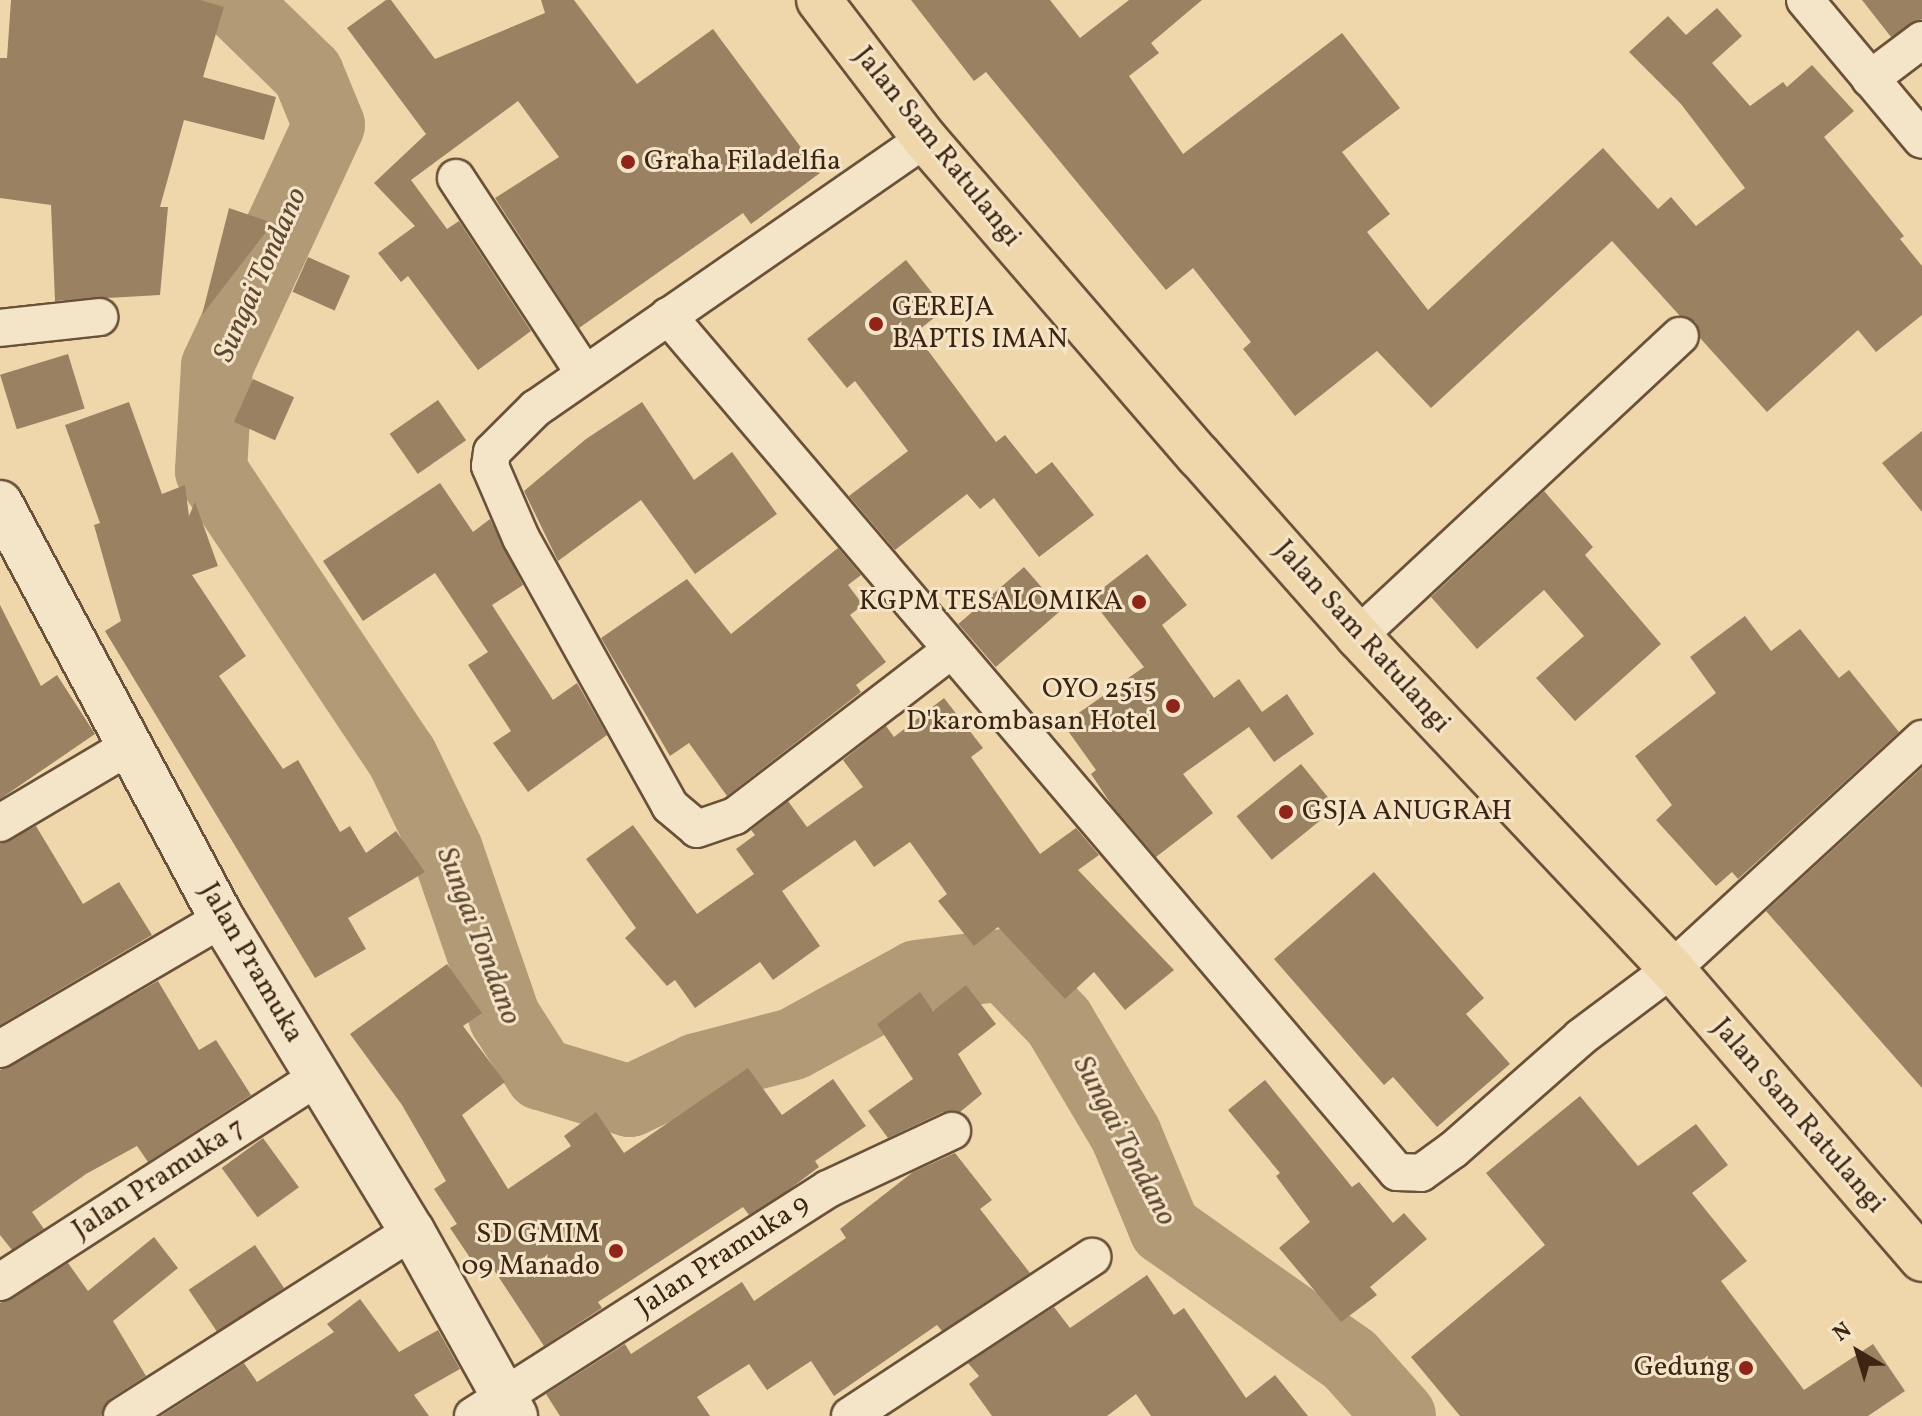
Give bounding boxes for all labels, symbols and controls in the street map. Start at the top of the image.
street label: Jalan Sam Ratulangi [846,40,1028,254]
place label: Graha Filadelfia [644,145,841,179]
marker: Graha Filadelfia [619,153,637,171]
water label: Sungai Tondano [207,182,315,368]
place label: GEREJA BAPTIS IMAN [892,291,1068,357]
marker: GEREJA BAPTIS IMAN [867,315,885,333]
street label: Jalan Sam Ratulangi [1267,534,1457,740]
place label: KGPM TESALOMIKA [858,585,1123,619]
marker: KGPM TESALOMIKA [1130,593,1148,611]
place label: OYO 2515 D'karombasan Hotel [906,673,1157,739]
marker: OYO 2515 D'karombasan Hotel [1164,697,1182,715]
place label: GSJA ANUGRAH [1302,795,1512,829]
marker: GSJA ANUGRAH [1277,803,1295,821]
water label: Sungai Tondano [428,842,528,1030]
street label: Jalan Pramuka [192,877,310,1049]
street label: Jalan Sam Ratulangi [1704,1012,1892,1220]
water label: Sungai Tondano [1064,1050,1184,1232]
street label: Jalan Pramuka 7 [67,1111,251,1247]
street label: Jalan Pramuka 9 [630,1188,816,1324]
place label: SD GMIM 09 Manado [461,1218,600,1284]
marker: SD GMIM 09 Manado [607,1242,625,1260]
north arrow [1818,1312,1898,1392]
text: N [1827,1316,1859,1350]
place label: Gedung [1634,1351,1730,1385]
marker: Gedung [1737,1359,1755,1377]

